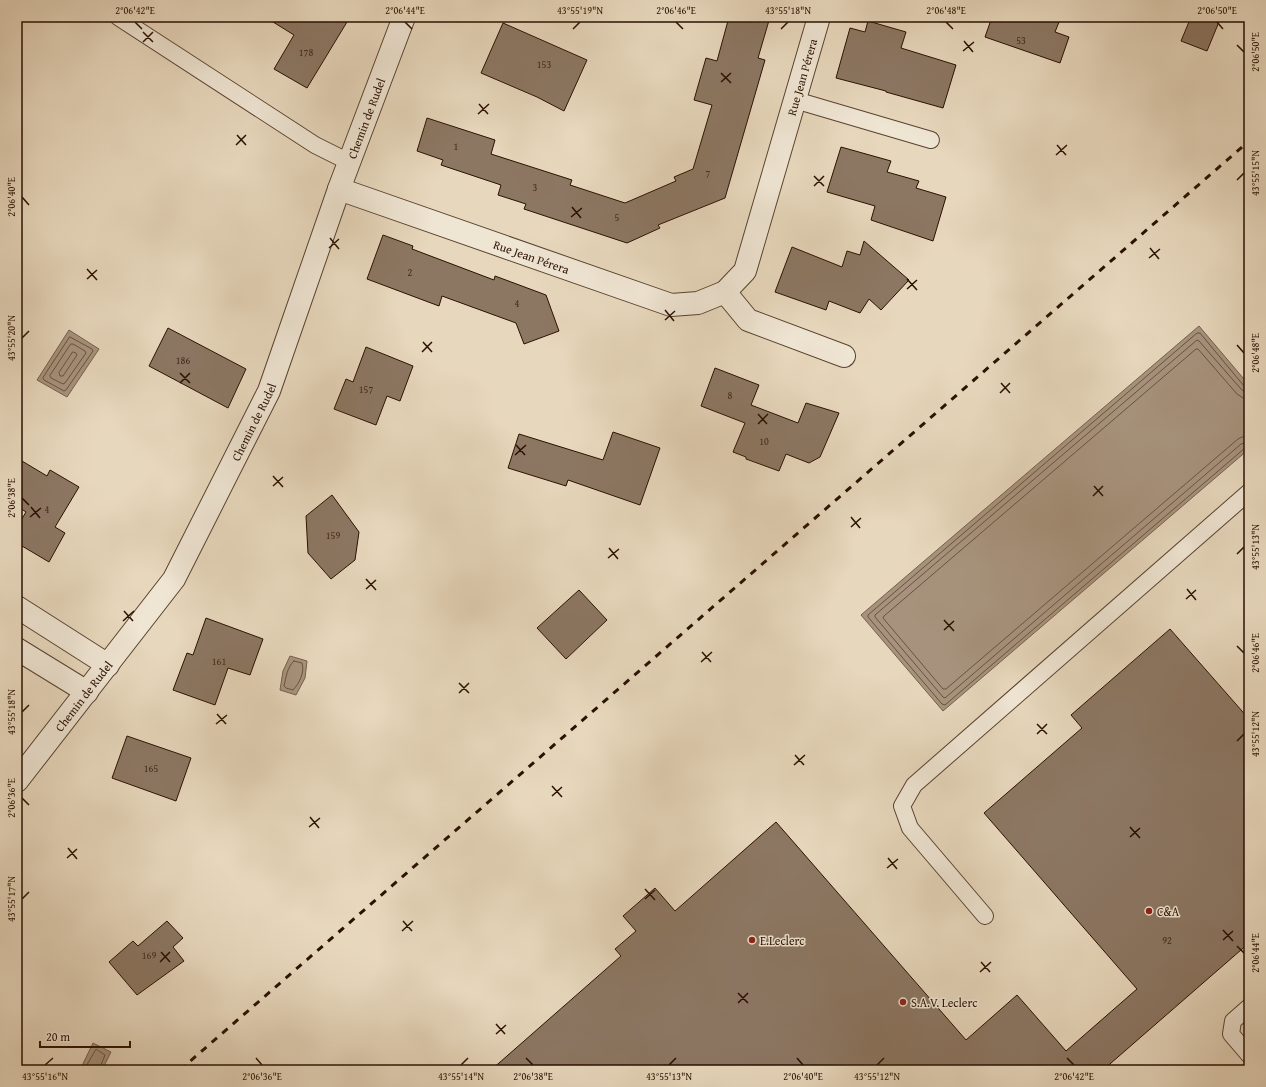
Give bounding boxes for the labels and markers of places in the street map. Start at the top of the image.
place label: C&A [1157,903,1180,920]
marker: C&A [1144,906,1154,916]
place label: E.Leclerc [760,932,805,949]
marker: E.Leclerc [747,935,757,945]
place label: S.A.V. Leclerc [911,994,978,1011]
marker: S.A.V. Leclerc [898,997,908,1007]

